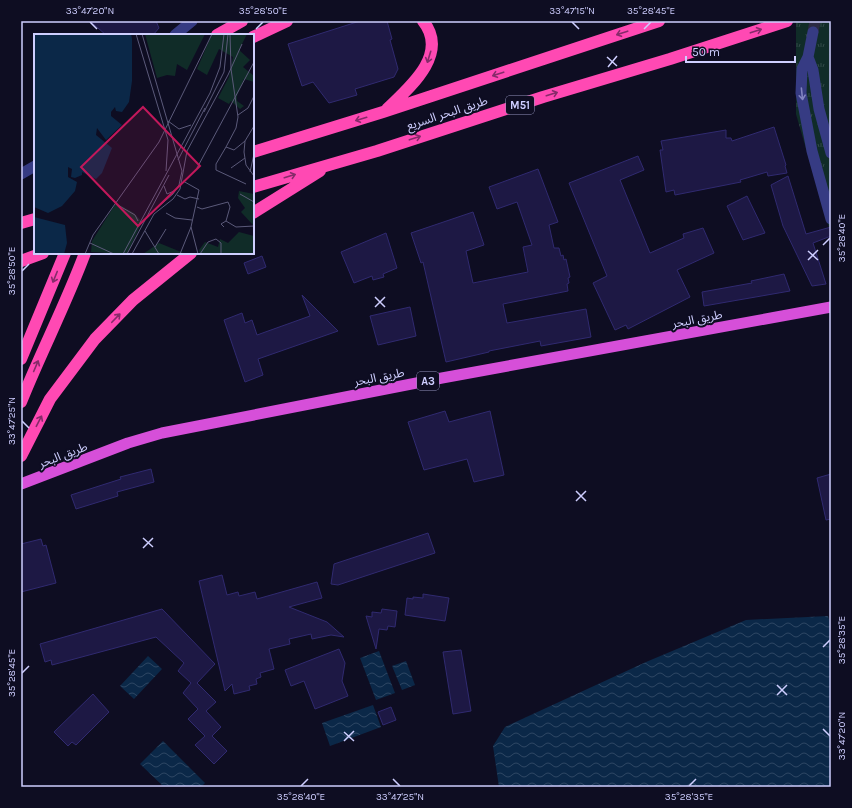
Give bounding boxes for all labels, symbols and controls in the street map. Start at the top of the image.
text: 33°47'20"N [66,5,114,17]
text: 35°28'50"E [239,5,287,17]
text: 33°47'15"N [549,5,595,17]
text: 35°28'45"E [627,5,675,17]
one-way arrow [750,27,763,34]
one-way arrow [615,30,628,37]
inset map [34,34,254,254]
scale bar [686,38,795,64]
text: 50 m [692,45,720,59]
one-way arrow [425,51,432,64]
one-way arrow [492,71,505,78]
one-way arrow [798,88,805,101]
one-way arrow [545,90,558,97]
street label: طريق البحر السريع [405,93,490,135]
road number: M51 [506,96,534,114]
one-way arrow [355,116,368,123]
one-way arrow [409,134,421,142]
one-way arrow [284,172,297,179]
text: 35°28'40"E [836,214,848,262]
text: 35°28'50"E [6,247,18,295]
one-way arrow [51,271,59,283]
street label: طريق البحر [670,307,724,332]
one-way arrow [111,313,121,323]
one-way arrow [32,360,40,372]
street label: طريق البحر [352,365,406,390]
road number: A3 [417,372,439,390]
text: 33°47'25"N [6,397,18,445]
one-way arrow [35,416,43,428]
street label: طريق البحر [36,439,90,472]
text: 35°28'35"E [836,616,848,664]
text: 35°28'45"E [6,649,18,697]
text: 33°47'20"N [836,712,848,760]
text: 35°28'40"E [277,791,325,803]
text: 33°47'25"N [376,791,424,803]
text: 35°28'35"E [665,791,713,803]

